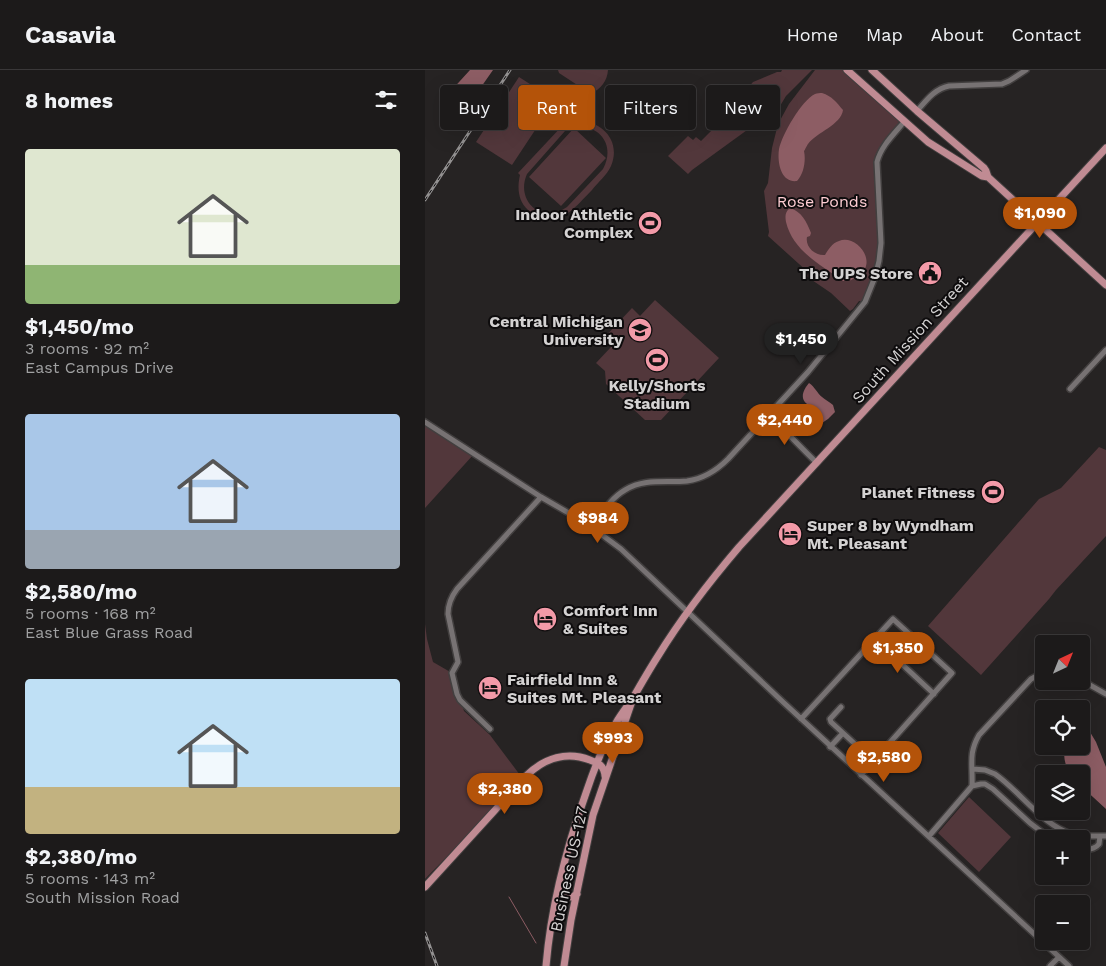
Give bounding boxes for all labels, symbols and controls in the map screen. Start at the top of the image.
text: Casavia [25,21,116,49]
text: Home [787,24,838,45]
text: Map [866,24,903,45]
text: About [931,24,983,45]
text: Contact [1011,24,1081,45]
chip: Buy [440,85,508,130]
chip: Rent [518,85,595,130]
chip: Filters [605,85,696,130]
chip: New [706,85,780,130]
icon: filters [372,86,400,114]
text: 8 homes [25,88,113,113]
icon: home [168,181,258,271]
park label: Rose Ponds [777,192,867,211]
pin: $1,090 [999,196,1081,239]
text: $1,090 [1014,203,1066,222]
place label: Indoor Athletic Complex [515,205,634,242]
sports icon: Indoor Athletic Complex [637,210,663,236]
public building icon: The UPS Store [917,260,943,286]
place label: The UPS Store [799,264,913,283]
street label: South Mission Street [848,273,972,407]
place label: Central Michigan University [489,312,624,349]
text: $1,450/mo [25,314,134,339]
school or university icon: Central Michigan University [627,317,653,343]
pin: $1,450 [760,322,842,365]
text: $1,450 [775,329,827,348]
text: 3 rooms · 92 m² [25,339,149,358]
sports icon: Kelly/Shorts Stadium [644,347,670,373]
text: East Campus Drive [25,358,174,377]
place label: Kelly/Shorts Stadium [608,376,706,413]
pin: $2,440 [744,404,826,446]
text: $2,440 [757,410,813,429]
icon: home [168,446,258,536]
sports icon: Planet Fitness [980,479,1006,505]
place label: Planet Fitness [861,483,975,502]
pin: $984 [568,502,628,544]
text: $984 [578,508,618,527]
place label: Super 8 by Wyndham Mt. Pleasant [807,516,974,553]
hotel icon: Super 8 by Wyndham Mt. Pleasant [777,521,803,547]
text: $2,580/mo [25,579,137,604]
place label: Comfort Inn & Suites [563,601,658,638]
text: 5 rooms · 168 m² [25,604,156,623]
hotel icon: Comfort Inn & Suites [532,606,558,632]
text: East Blue Grass Road [25,623,193,642]
pin: $1,350 [857,632,939,674]
north arrow [1035,635,1090,690]
map controls [1035,635,1090,950]
text: $1,350 [873,638,923,657]
place label: Fairfield Inn & Suites Mt. Pleasant [507,670,661,707]
hotel icon: Fairfield Inn & Suites Mt. Pleasant [477,675,503,701]
button: locate [1035,700,1090,755]
icon: home [168,711,258,801]
pin: $993 [583,722,643,764]
text: $993 [593,728,633,747]
pin: $2,580 [843,740,925,783]
text: $2,580 [857,747,911,766]
button: layers [1035,765,1090,820]
pin: $2,380 [464,772,546,815]
text: $2,380 [478,779,532,798]
street label: Business US-127 [546,805,592,933]
button: + [1035,830,1090,885]
text: $2,380/mo [25,844,137,869]
text: 5 rooms · 143 m² [25,869,155,888]
text: South Mission Road [25,888,180,907]
button: − [1035,895,1090,950]

